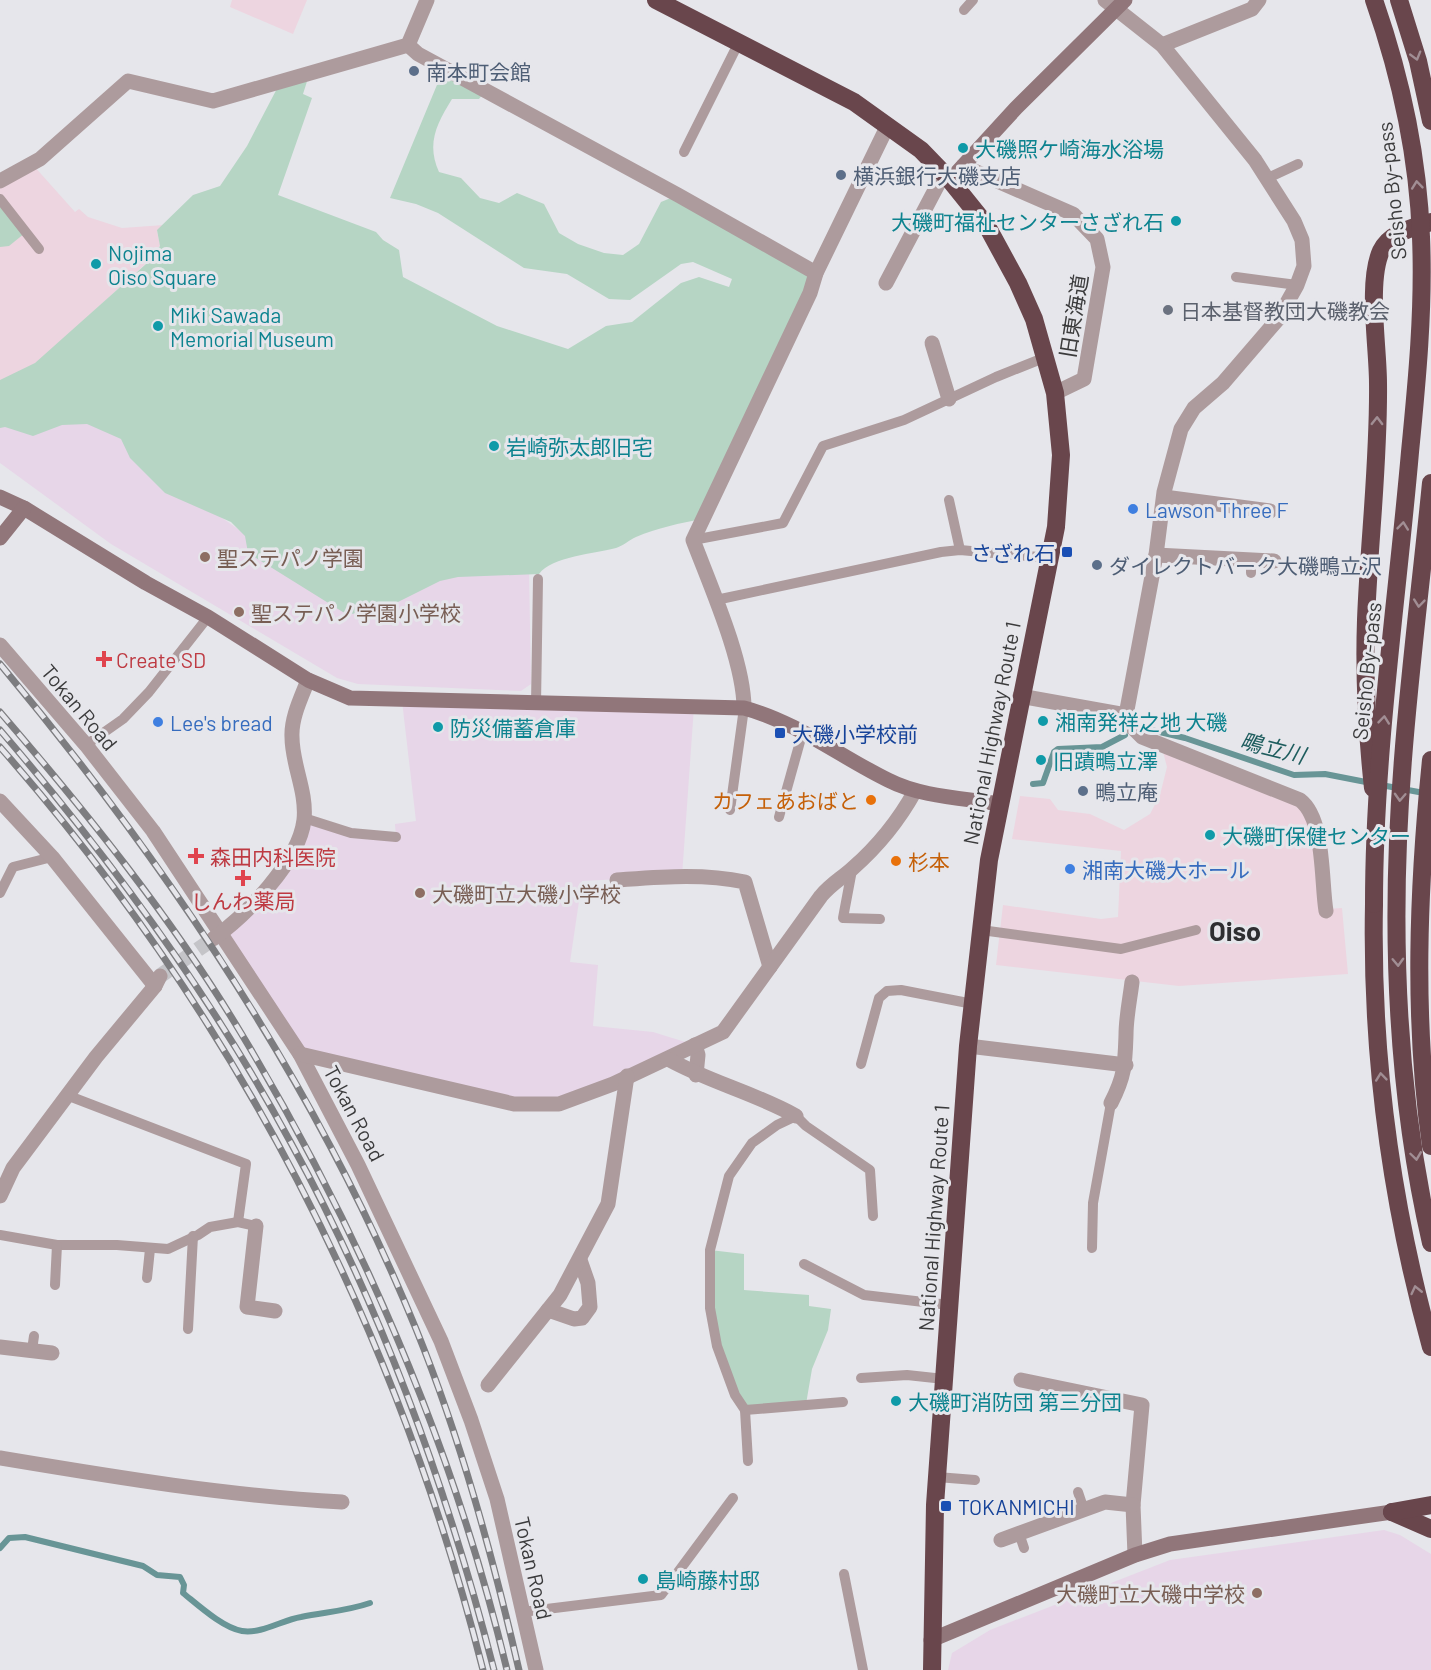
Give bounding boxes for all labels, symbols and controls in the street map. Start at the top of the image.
one-way arrow [1409,50,1421,61]
place label: 南本町会館 [426,59,531,84]
marker: 南本町会館 [407,64,421,78]
street label: Seisho By-pass [1371,121,1411,261]
place label: 大磯照ケ崎海水浴場 [975,136,1164,161]
marker: 大磯照ケ崎海水浴場 [956,141,970,155]
place label: 横浜銀行大磯支店 [853,163,1021,188]
marker: 横浜銀行大磯支店 [834,168,848,182]
one-way arrow [1411,180,1424,189]
place label: 大磯町福祉センターさざれ石 [891,209,1164,234]
marker: 大磯町福祉センターさざれ石 [1169,214,1183,228]
place label: Nojima Oiso Square [108,240,217,289]
marker: Nojima Oiso Square [89,257,103,271]
street label: 旧東海道 [1054,273,1092,359]
place label: 日本基督教団大磯教会 [1180,298,1390,323]
place label: Miki Sawada Memorial Museum [170,302,334,351]
marker: 日本基督教団大磯教会 [1161,303,1175,317]
marker: Miki Sawada Memorial Museum [151,319,165,333]
one-way arrow [1371,416,1384,425]
place label: 岩崎弥太郎旧宅 [506,434,653,459]
marker: 岩崎弥太郎旧宅 [487,439,501,453]
place label: Lawson Three F [1145,497,1288,522]
marker: Lawson Three F [1126,502,1140,516]
one-way arrow [1396,521,1409,530]
place label: さざれ石 [971,540,1055,565]
place label: 聖ステパノ学園 [217,545,364,570]
marker: さざれ石 [1060,545,1074,559]
marker: 聖ステパノ学園 [198,550,212,564]
place label: ダイレクトバーク大磯鴫立沢 [1109,553,1382,578]
marker: ダイレクトバーク大磯鴫立沢 [1090,558,1104,572]
one-way arrow [1413,599,1425,608]
place label: 聖ステパノ学園小学校 [251,600,461,625]
street label: Seisho By-pass [1346,601,1386,741]
marker: 聖ステパノ学園小学校 [232,605,246,619]
street label: National Highway Route 1 [957,619,1025,847]
place label: Create SD [116,647,206,672]
marker: Create SD [97,652,111,666]
street label: Tokan Road [37,659,123,755]
place label: 湘南発祥之地 大磯 [1055,709,1227,734]
place label: Lee's bread [170,710,273,735]
marker: 湘南発祥之地 大磯 [1036,714,1050,728]
marker: Lee's bread [151,715,165,729]
place label: 防災備蓄倉庫 [450,715,576,740]
one-way arrow [1377,715,1390,724]
marker: 防災備蓄倉庫 [431,720,445,734]
place label: 大磯小学校前 [792,721,918,746]
marker: 大磯小学校前 [773,726,787,740]
water label: 鴫立川 [1238,726,1310,768]
place label: 旧蹟鴫立澤 [1053,748,1158,773]
marker: 旧蹟鴫立澤 [1034,753,1048,767]
place label: 鴫立庵 [1095,779,1158,804]
marker: 鴫立庵 [1076,784,1090,798]
place label: カフェあおばと [712,788,859,813]
marker: カフェあおばと [864,793,878,807]
one-way arrow [1394,793,1407,802]
place label: 大磯町保健センター [1222,823,1411,848]
marker: 大磯町保健センター [1203,828,1217,842]
place label: 森田内科医院 [210,844,336,869]
marker: 森田内科医院 [187,847,205,865]
place label: 杉本 [908,849,950,874]
marker: 杉本 [889,854,903,868]
place label: 湘南大磯大ホール [1082,857,1250,882]
marker: 湘南大磯大ホール [1063,862,1077,876]
marker: しんわ薬局 [236,871,250,885]
place label: 大磯町立大磯小学校 [432,881,621,906]
marker: 大磯町立大磯小学校 [413,886,427,900]
place label: しんわ薬局 [191,888,296,913]
district label: Oiso [1209,914,1261,946]
one-way arrow [1391,958,1404,967]
street label: Tokan Road [319,1061,391,1165]
one-way arrow [1375,1073,1388,1082]
street label: National Highway Route 1 [913,1104,953,1332]
one-way arrow [1409,1152,1421,1161]
one-way arrow [1410,1286,1423,1296]
place label: 大磯町消防団 第三分団 [908,1389,1122,1414]
marker: 大磯町消防団 第三分団 [889,1394,903,1408]
place label: TOKANMICHI [958,1494,1075,1519]
marker: TOKANMICHI [939,1499,953,1513]
street label: Tokan Road [510,1514,558,1622]
place label: 島崎藤村邸 [655,1567,760,1592]
marker: 島崎藤村邸 [636,1572,650,1586]
place label: 大磯町立大磯中学校 [1056,1581,1245,1606]
marker: 大磯町立大磯中学校 [1250,1586,1264,1600]

